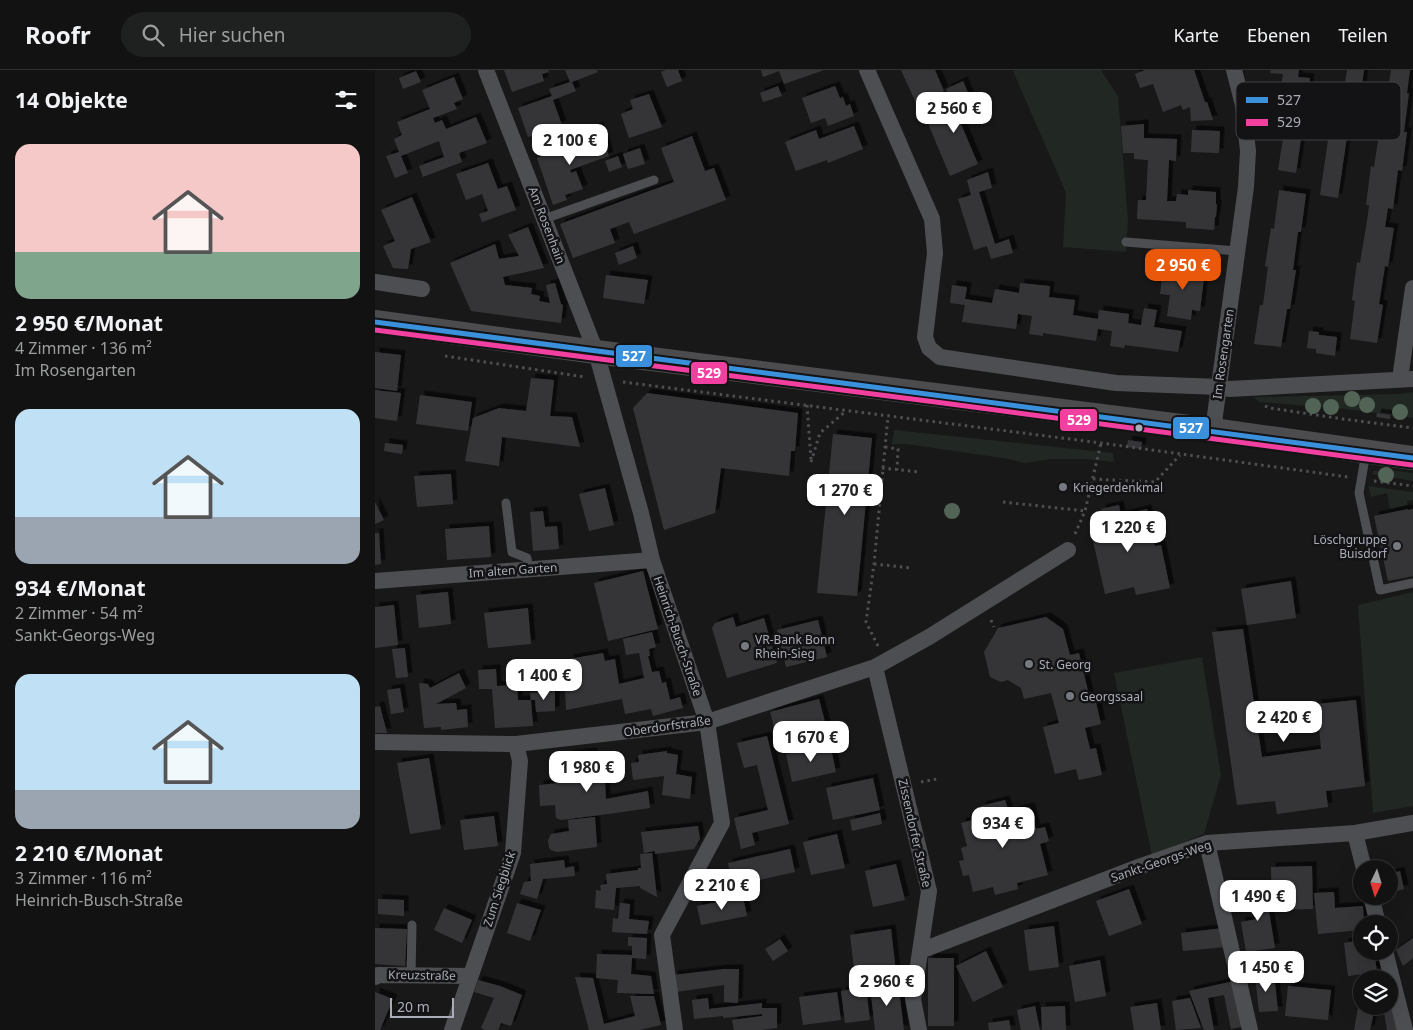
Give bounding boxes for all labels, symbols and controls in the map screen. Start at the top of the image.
search box [121,12,471,57]
text: Roofr [25,18,91,51]
icon: search [139,21,167,49]
text: Hier suchen [179,22,285,48]
text: Karte [1174,23,1219,47]
text: Ebenen [1247,23,1311,47]
text: Teilen [1339,23,1388,47]
legend [1236,82,1401,140]
text: 14 Objekte [15,86,128,114]
icon: filters [332,86,360,114]
text: 527 [1277,90,1301,109]
pin: 2 560 € [908,92,1000,134]
text: 2 560 € [927,97,981,119]
text: 529 [1277,112,1301,131]
pin: 2 100 € [524,124,616,166]
text: 2 100 € [543,129,597,151]
icon: home [143,177,233,267]
street label: Am Rosenhain [524,184,570,266]
pin: 2 950 € [1137,248,1229,291]
text: 2 950 € [1156,254,1210,276]
street label: Im Rosengarten [1208,308,1238,400]
text: 2 950 €/Monat [15,309,163,337]
text: 4 Zimmer · 136 m² [15,337,152,359]
line badge: 527 [615,344,653,368]
text: 527 [622,346,646,365]
text: Im Rosengarten [15,359,136,381]
line badge: 529 [690,361,728,385]
text: 529 [697,363,721,382]
line badge: 529 [1059,408,1098,432]
text: 529 [1067,410,1091,429]
line badge: 527 [1172,416,1210,440]
text: 527 [1179,418,1203,437]
unlabelled marker [1134,423,1144,433]
icon: home [143,442,233,532]
pin: 1 270 € [799,474,891,516]
text: 1 270 € [818,479,872,501]
place label: Kriegerdenkmal [1073,479,1163,496]
marker: Kriegerdenkmal [1057,481,1069,493]
pin: 1 220 € [1082,510,1174,553]
text: 1 220 € [1101,516,1155,538]
place label: Löschgruppe Buisdorf [1313,531,1388,562]
marker: Löschgruppe Buisdorf [1391,540,1403,552]
street label: Im alten Garten [468,558,558,582]
text: 934 €/Monat [15,574,146,602]
street label: Heinrich-Busch-Straße [649,574,707,699]
text: 2 Zimmer · 54 m² [15,602,143,624]
text: Sankt-Georgs-Weg [15,624,155,646]
place label: VR-Bank Bonn Rhein-Sieg [755,631,835,662]
marker: VR-Bank Bonn Rhein-Sieg [739,640,751,652]
place label: St. Georg [1039,656,1091,673]
pin: 1 400 € [498,658,590,701]
marker: St. Georg [1023,658,1035,670]
text: 1 400 € [517,664,571,686]
place label: Georgssaal [1080,688,1143,705]
marker: Georgssaal [1064,690,1076,702]
pin: 2 420 € [1238,700,1330,743]
text: 2 420 € [1257,706,1311,728]
icon: home [143,707,233,797]
street label: Oberdorfstraße [622,711,712,741]
pin: 1 670 € [765,720,857,763]
text: 1 670 € [784,726,838,748]
pin: 1 980 € [541,750,633,793]
text: 1 980 € [560,756,614,778]
street label: Zissendorfer Straße [894,777,936,889]
pin: 934 € [968,806,1038,849]
text: 934 € [983,812,1023,834]
street label: Sankt-Georgs-Weg [1109,836,1213,886]
text: 2 210 €/Monat [15,839,163,867]
street label: Zum Siegblick [479,849,519,929]
north arrow [1353,860,1397,905]
map controls [1353,860,1398,1015]
text: 3 Zimmer · 116 m² [15,867,152,889]
pin: 2 210 € [676,868,768,911]
text: 2 210 € [695,874,749,896]
pin: 1 490 € [1212,880,1304,922]
text: 1 490 € [1231,885,1285,907]
text: Heinrich-Busch-Straße [15,889,183,911]
button: locate [1353,915,1398,960]
pin: 1 450 € [1220,950,1312,993]
text: 1 450 € [1239,956,1293,978]
pin: 2 960 € [841,964,933,1007]
street label: Kreuzstraße [388,966,456,984]
text: 2 960 € [860,970,914,992]
button: layers [1353,970,1398,1015]
scale bar [390,995,454,1018]
text: 20 m [397,997,430,1016]

